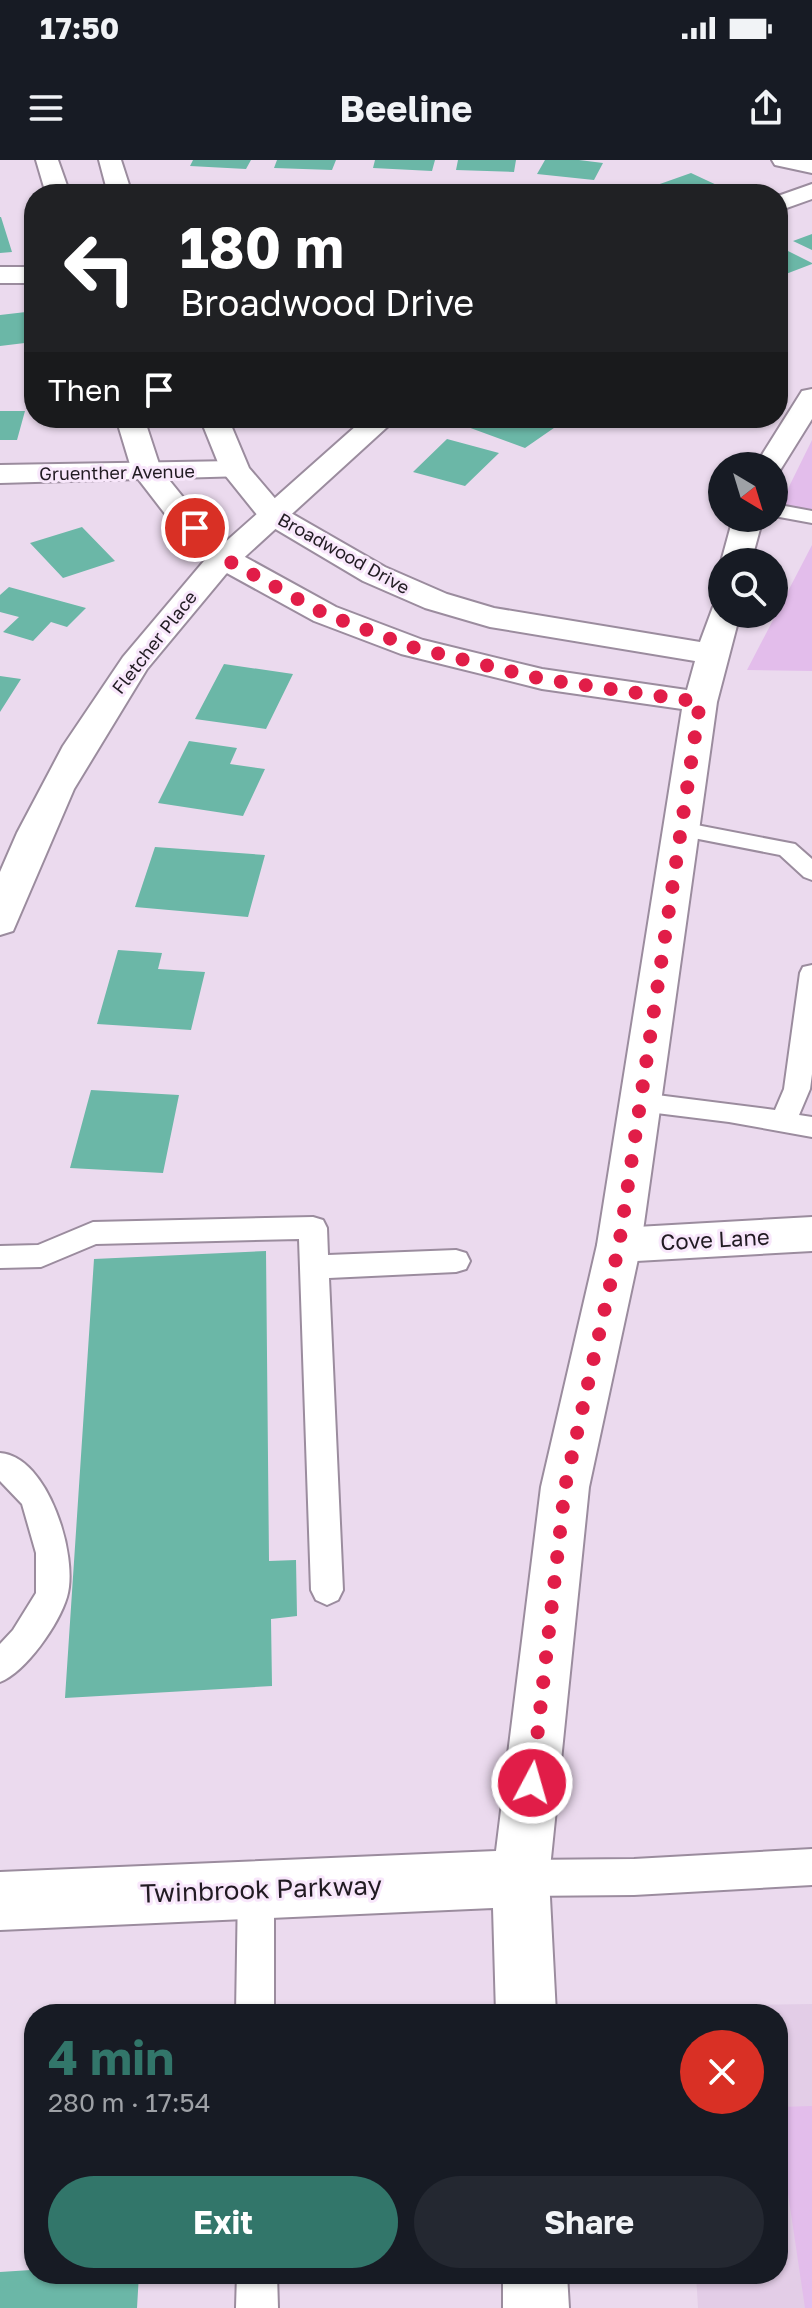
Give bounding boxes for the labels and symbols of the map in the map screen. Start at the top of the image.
north arrow [708,452,788,532]
street label: Gruenther Avenue [39,460,195,484]
pin [161,494,229,562]
street label: Broadwood Drive [274,508,414,598]
street label: Fletcher Place [107,586,201,698]
street label: Cove Lane [660,1223,770,1255]
position arrow [490,1741,574,1825]
street label: Twinbrook Parkway [140,1869,383,1909]

